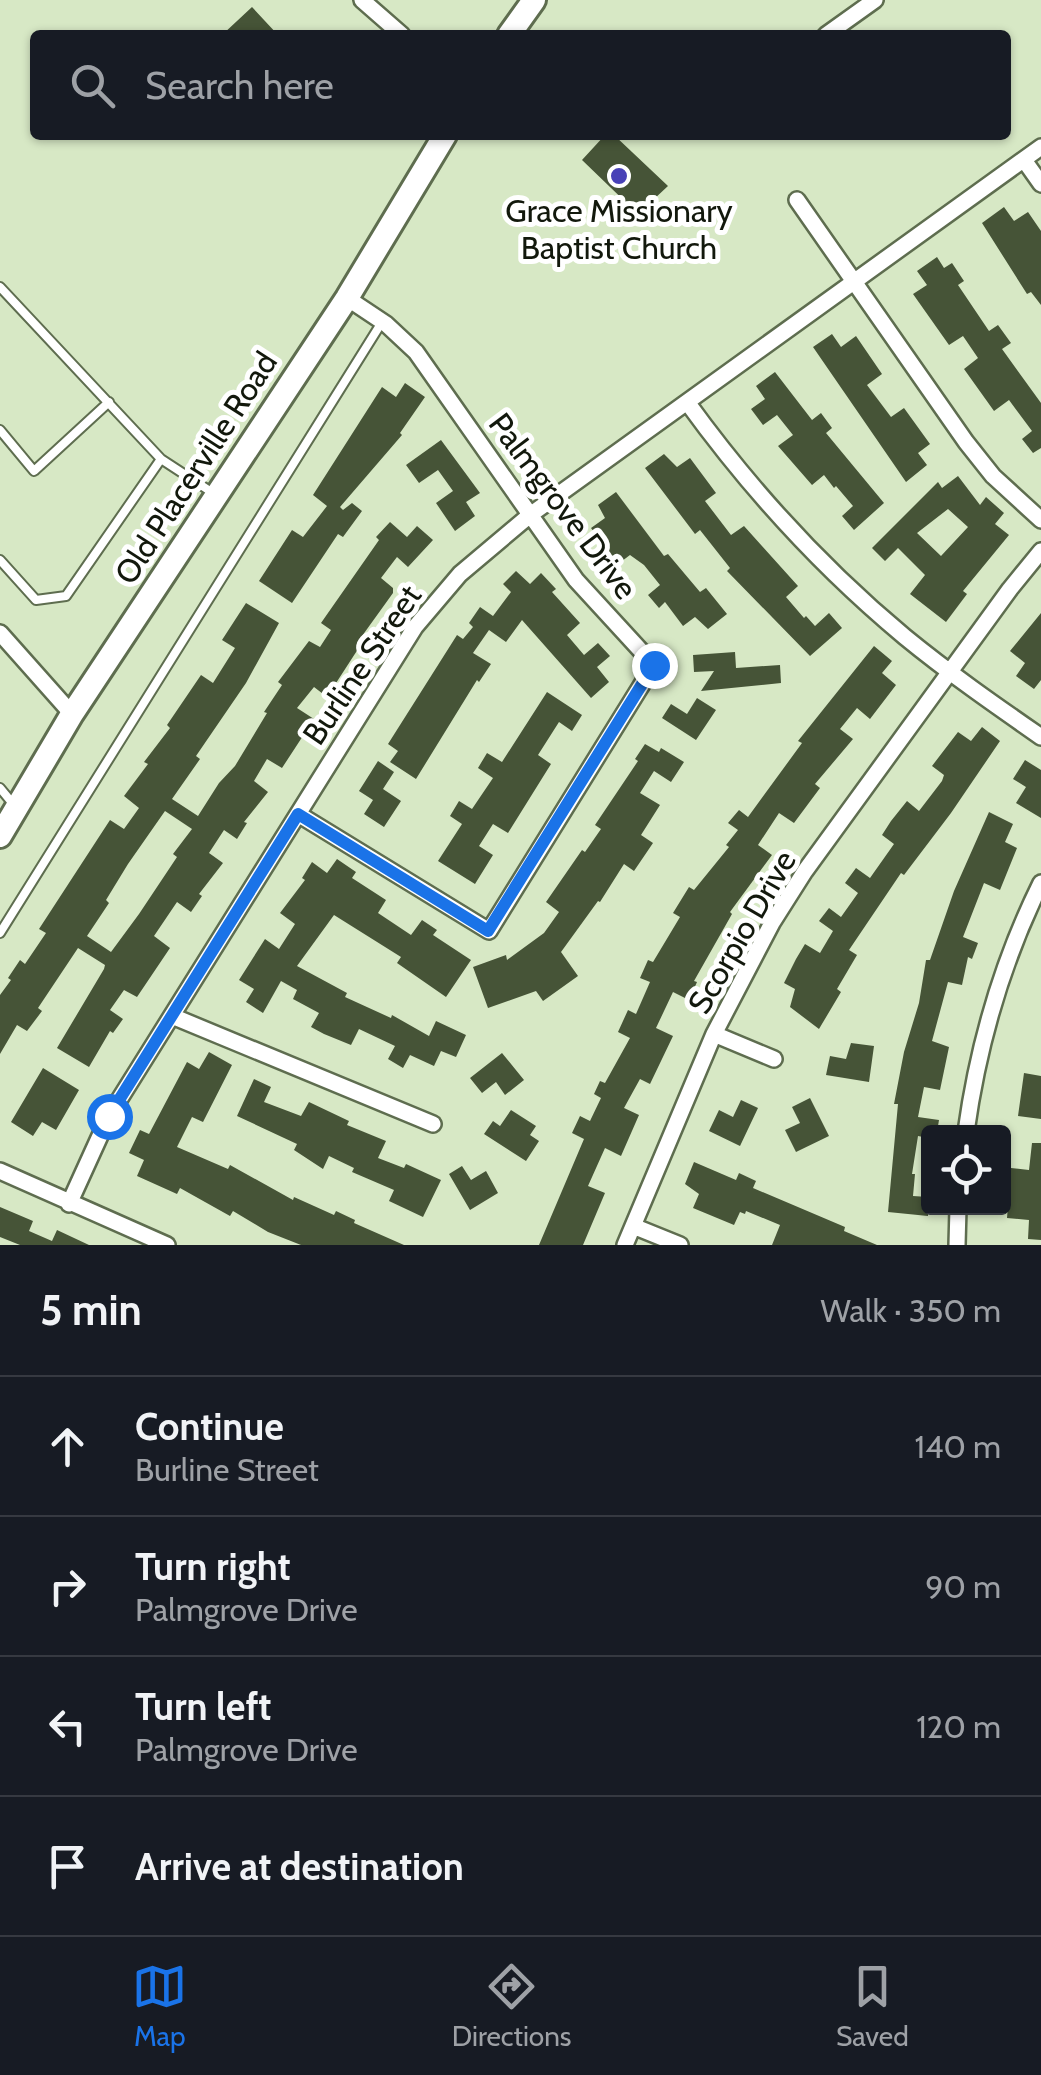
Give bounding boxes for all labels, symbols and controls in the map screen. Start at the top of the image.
search box [30,30,1011,140]
icon: search [65,58,120,113]
text: Search here [145,62,334,109]
marker: Grace Missionary Baptist Church [608,165,630,187]
place label: Grace Missionary Baptist Church [505,191,733,267]
street label: Old Placerville Road [106,344,285,591]
street label: Palmgrove Drive [481,405,646,606]
street label: Burline Street [294,577,429,752]
route end [632,643,678,689]
street label: Scorpio Drive [679,843,804,1020]
route start [87,1094,133,1140]
map controls [921,1125,1011,1215]
button: locate [921,1125,1011,1215]
text: 5 min [40,1284,142,1336]
text: Walk · 350 m [821,1291,1001,1330]
text: Continue [135,1403,284,1450]
icon: ahead [40,1419,95,1474]
text: 140 m [914,1427,1001,1466]
text: Burline Street [135,1450,319,1489]
text: Turn right [135,1543,291,1590]
icon: right [40,1559,95,1614]
text: 90 m [925,1567,1001,1606]
text: Palmgrove Drive [135,1590,358,1629]
text: Turn left [135,1683,271,1730]
icon: left [40,1699,95,1754]
text: 120 m [916,1707,1001,1746]
text: Palmgrove Drive [135,1730,358,1769]
icon: arrive [40,1839,95,1894]
text: Arrive at destination [135,1843,464,1890]
tab: Map [132,1959,187,2053]
tab: Directions [452,1959,571,2053]
tab: Saved [836,1959,909,2053]

